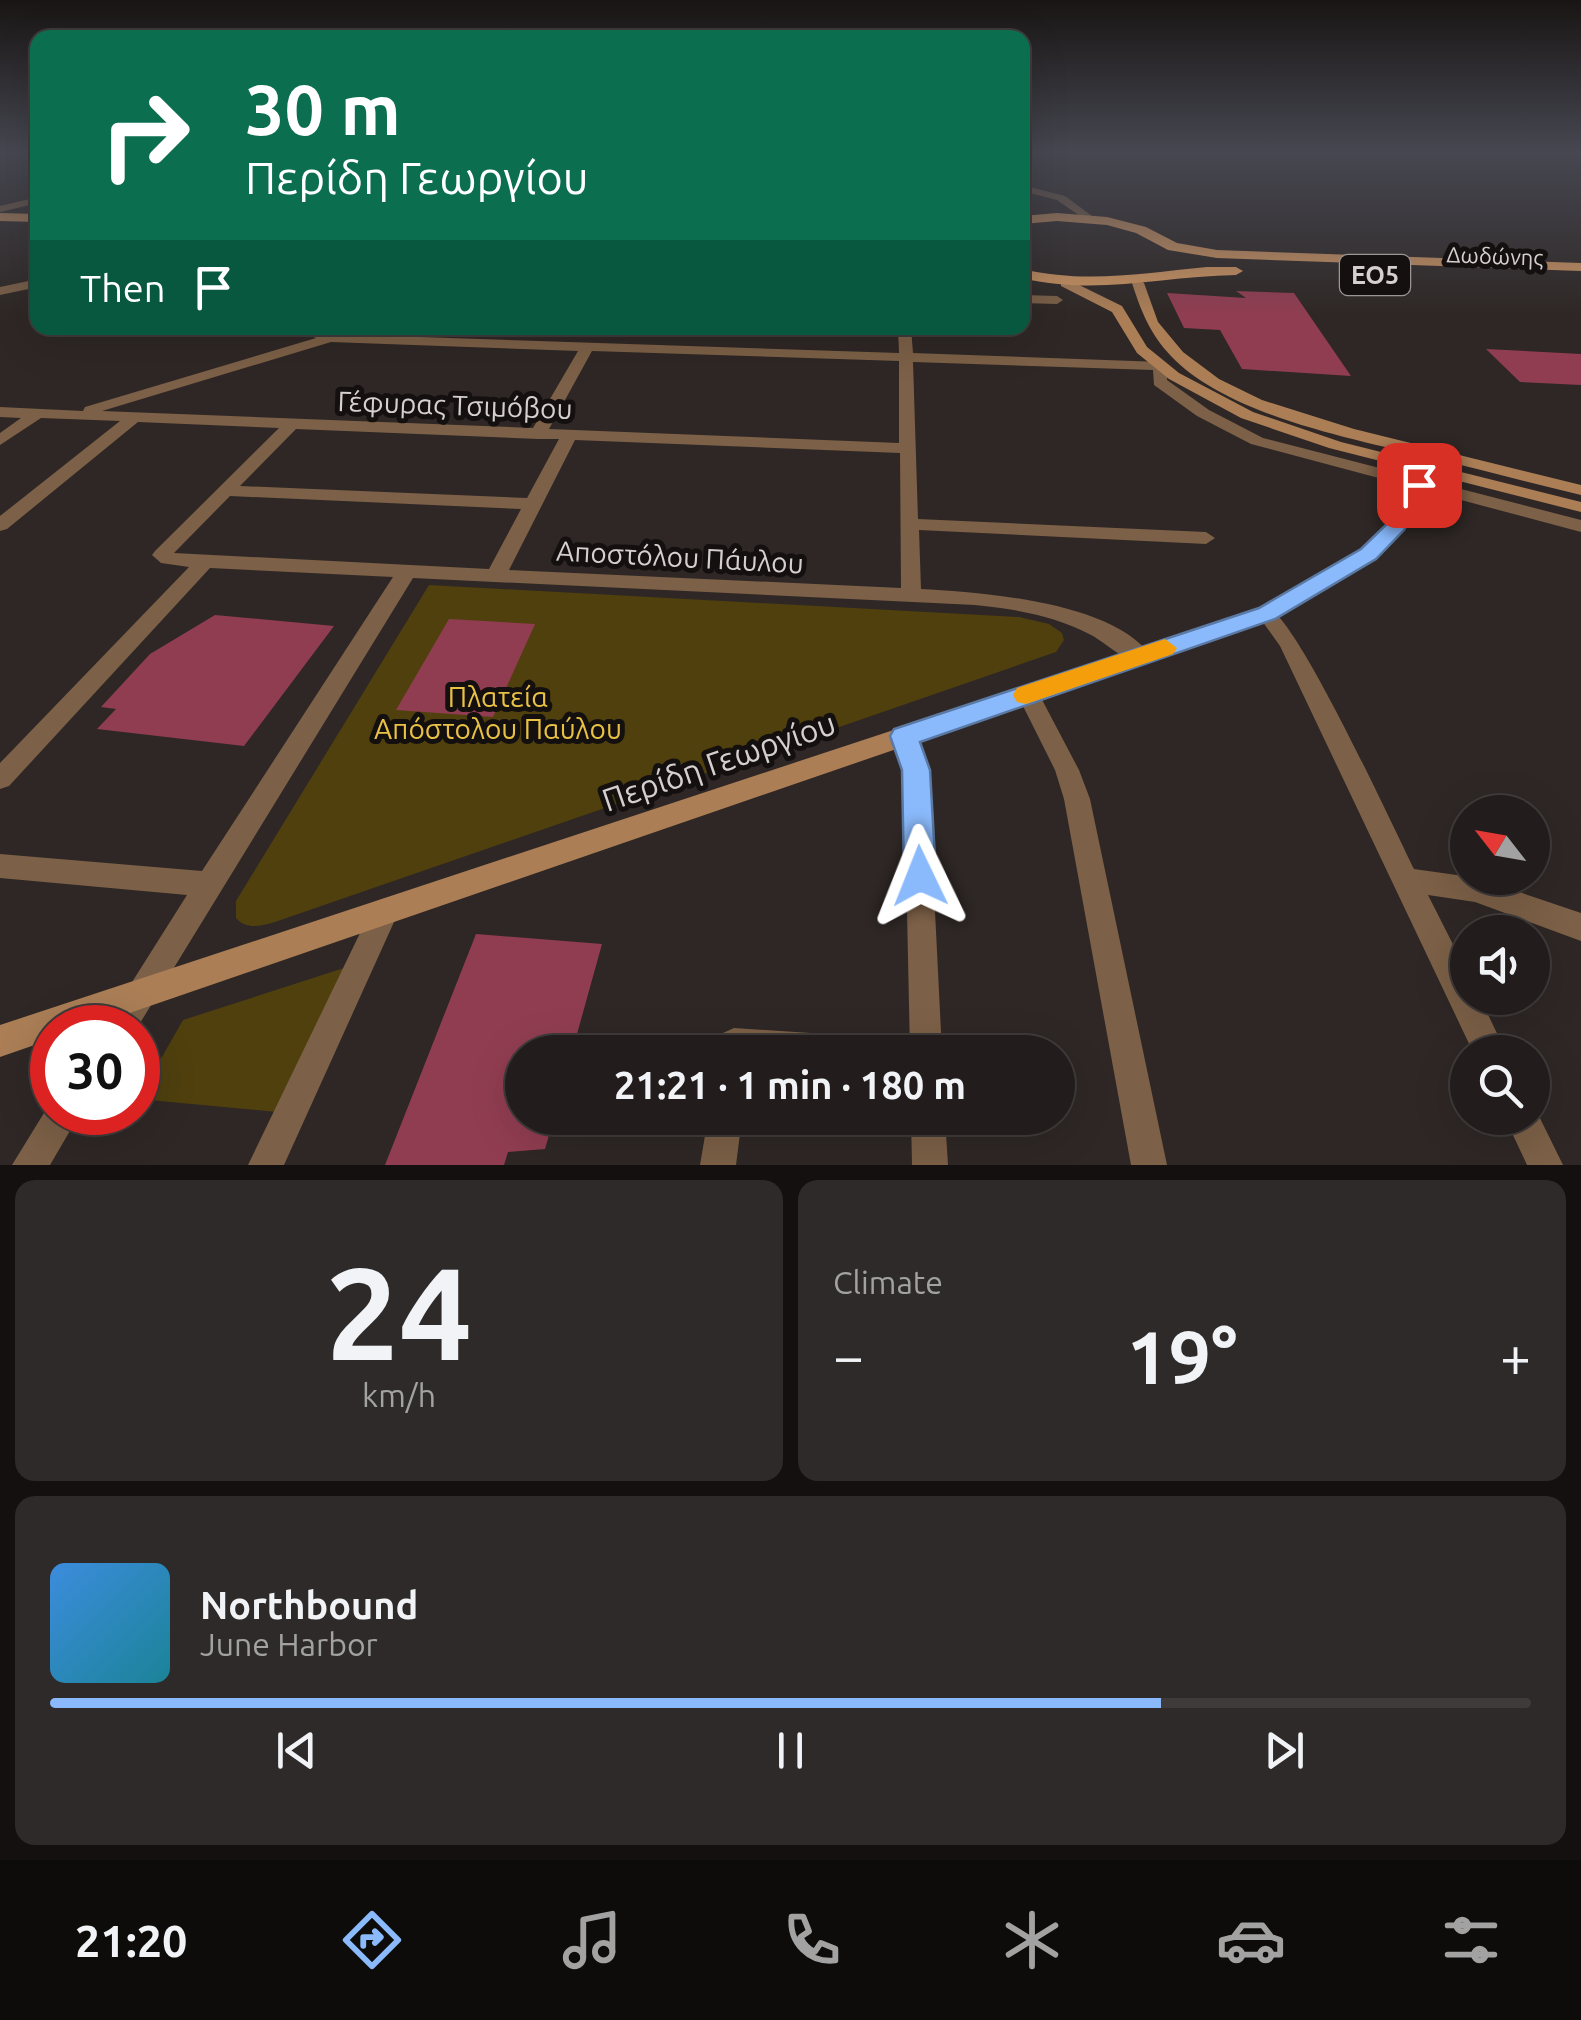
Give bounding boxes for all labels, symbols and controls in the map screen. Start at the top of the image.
icon: right [80,70,210,200]
text: 30 m [245,70,401,148]
text: Περίδη Γεωργίου [245,152,589,203]
street label: Δωδώνης [1446,241,1544,271]
road number: ΕΟ5 [1340,255,1410,295]
icon: arrive [186,260,241,315]
text: Then [80,267,166,309]
street label: Γέφυρας Τσιμόβου [337,385,573,425]
pin [1377,443,1462,528]
icon: arrive [1392,458,1447,513]
street label: Αποστόλου Πάυλου [555,535,805,578]
park label: Πλατεία Απόστολου Παύλου [374,681,622,744]
street label: Περίδη Γεωργίου [597,704,840,818]
north arrow [1450,795,1550,895]
map controls [1450,795,1550,1135]
position arrow [868,824,972,928]
button: sound [1450,915,1550,1015]
speed limit sign: 30 [30,1005,160,1135]
button: search [1450,1035,1550,1135]
text: 21:21 · 1 min · 180 m [614,1064,966,1106]
text: 24 [326,1239,472,1385]
text: Climate [833,1264,943,1300]
text: 19° [1126,1314,1238,1398]
text: − [833,1325,864,1386]
text: + [1500,1325,1531,1386]
text: km/h [362,1377,436,1413]
text: Northbound [200,1584,418,1626]
text: June Harbor [200,1626,378,1662]
icon: previous [269,1723,324,1778]
icon: pause [763,1723,818,1778]
icon: next [1257,1723,1312,1778]
icon: directions [337,1905,407,1975]
icon: music [557,1905,627,1975]
icon: phone [777,1905,847,1975]
icon: climate [997,1905,1067,1975]
icon: car [1216,1905,1286,1975]
icon: filters [1436,1905,1506,1975]
text: 21:20 [75,1915,187,1966]

